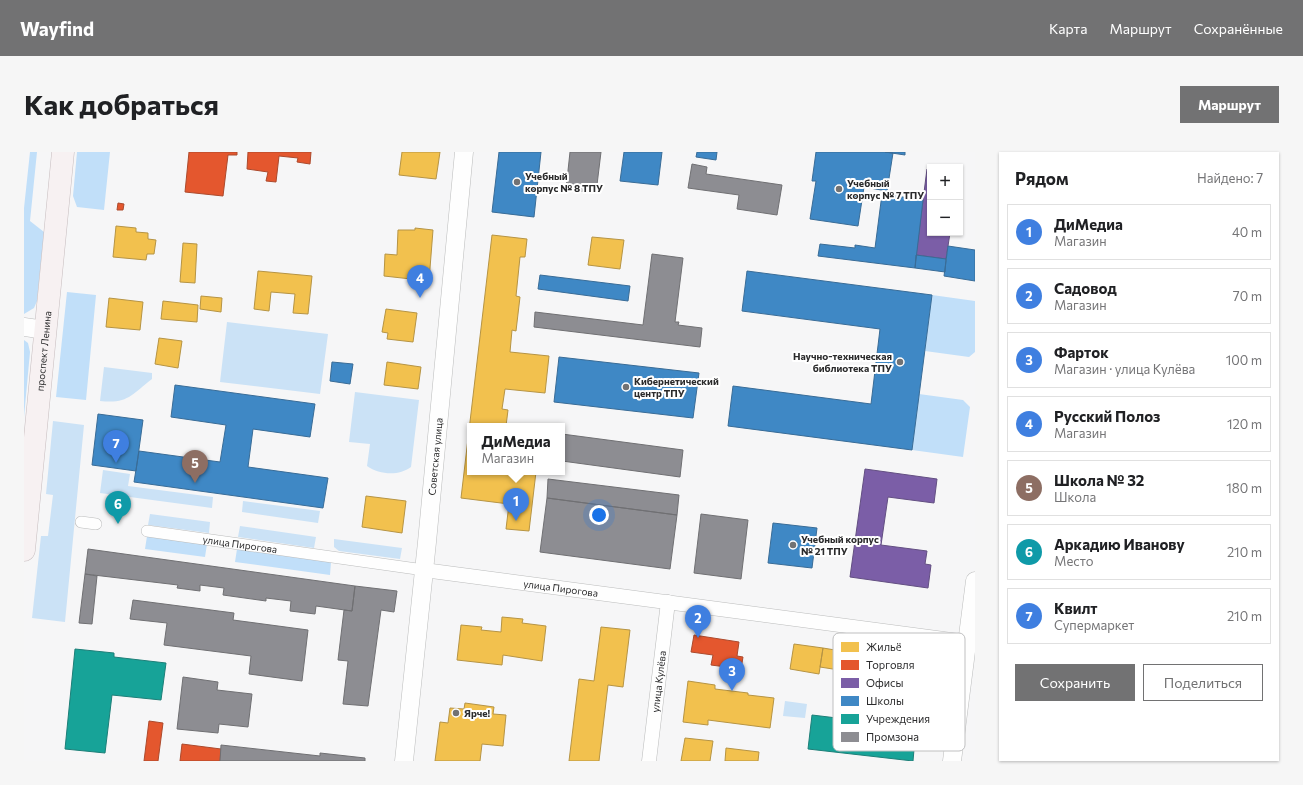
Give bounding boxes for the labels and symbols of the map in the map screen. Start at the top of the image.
place label: Учебный корпус № 8 ТПУ [525,170,603,194]
marker: Учебный корпус № 8 ТПУ [512,177,522,187]
place label: Учебный корпус № 7 ТПУ [847,177,924,201]
marker: Учебный корпус № 7 ТПУ [834,184,844,194]
pin: 4 [407,265,433,298]
street label: проспект Ленина [34,310,53,392]
place label: Научно-техническая библиотека ТПУ [793,350,892,374]
marker: Научно-техническая библиотека ТПУ [895,357,905,367]
place label: Кибернетический центр ТПУ [634,375,719,399]
marker: Кибернетический центр ТПУ [621,382,631,392]
street label: Советская улица [425,417,445,496]
pin: 7 [103,430,129,463]
pin: 5 [182,450,208,483]
pin: 1 [503,488,529,521]
pin: 6 [105,491,131,524]
your location [589,505,609,525]
street label: улица Пирогова [202,533,278,555]
place label: Учебный корпус № 21 ТПУ [801,533,879,557]
marker: Учебный корпус № 21 ТПУ [788,540,798,550]
street label: улица Пирогова [523,577,599,599]
pin: 2 [685,605,711,638]
legend [833,633,965,751]
text: Жильё [866,640,902,653]
street label: улица Кулёва [649,650,668,713]
pin: 3 [719,658,745,691]
text: Торговля [866,658,915,671]
text: Офисы [866,676,903,689]
text: Школы [866,694,904,707]
place label: Ярче! [464,707,491,719]
marker: Ярче! [451,708,461,718]
text: Учреждения [866,712,930,725]
text: Промзона [866,730,919,743]

